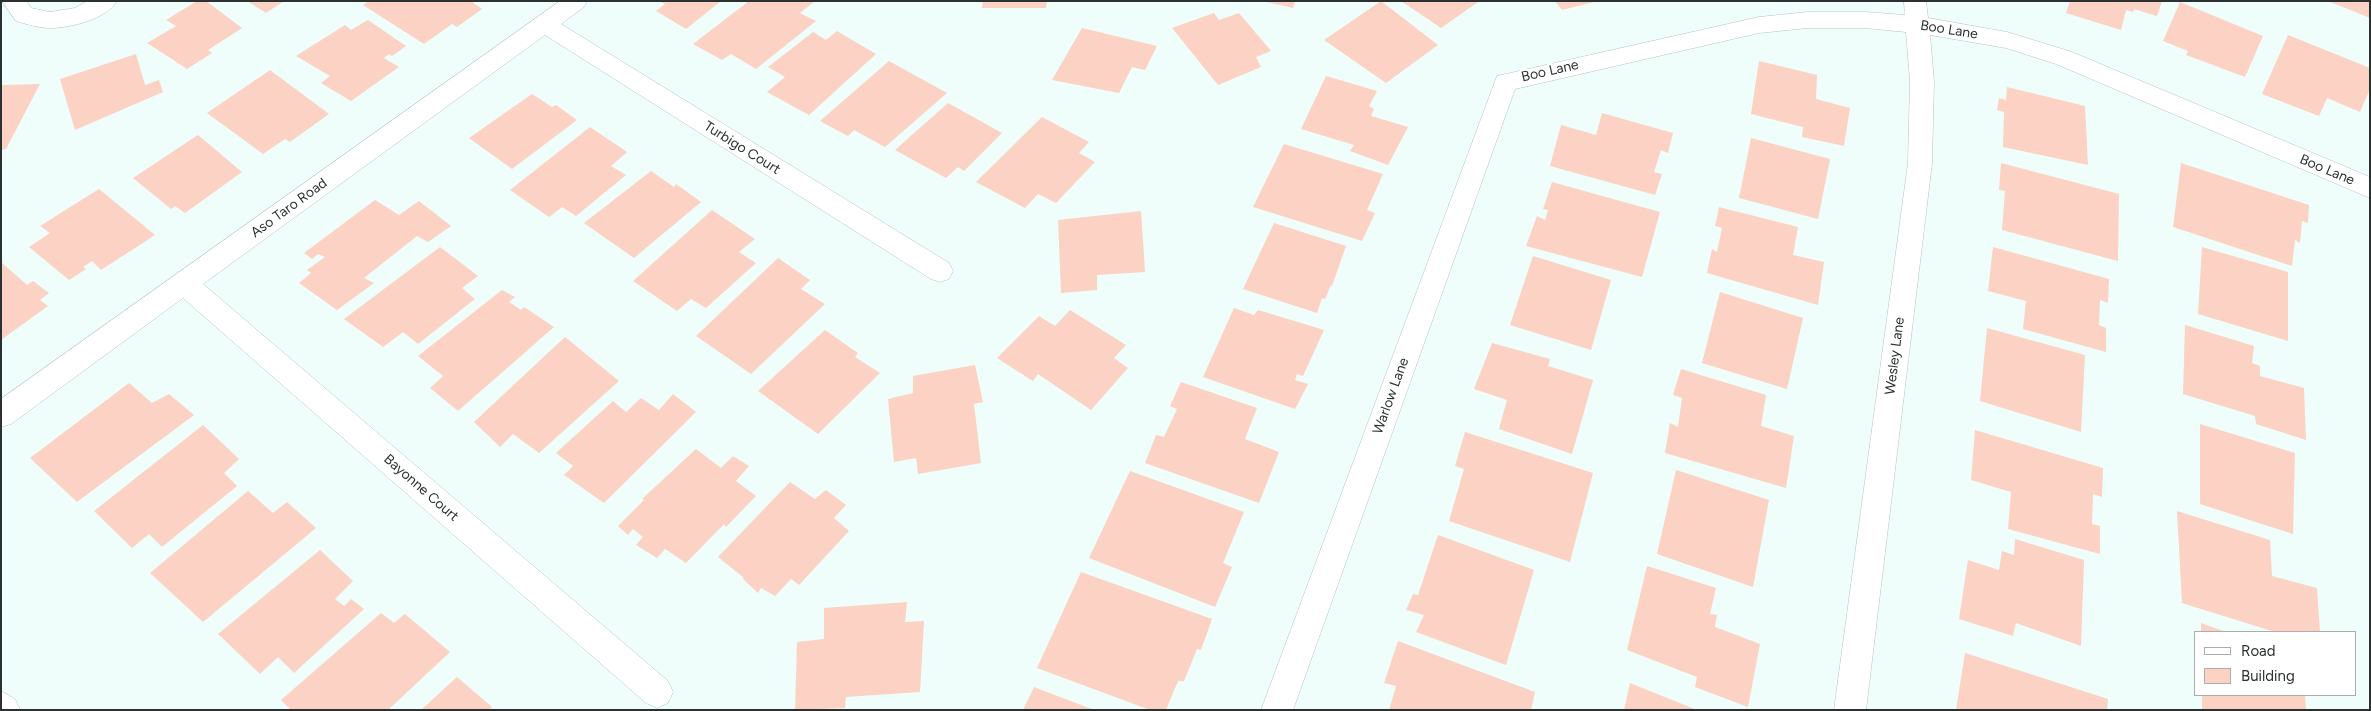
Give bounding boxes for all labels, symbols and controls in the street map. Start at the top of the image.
street label: Boo Lane [1919,17,1979,43]
street label: Boo Lane [1520,56,1580,86]
street label: Turbigo Court [701,118,783,178]
street label: Boo Lane [2297,151,2357,189]
street label: Aso Taro Road [248,175,330,241]
street label: Wesley Lane [1882,316,1908,396]
street label: Warlow Lane [1369,356,1413,436]
street label: Bayonne Court [380,451,462,525]
legend [2194,631,2356,696]
text: Road [2241,642,2276,660]
text: Building [2241,667,2295,685]

